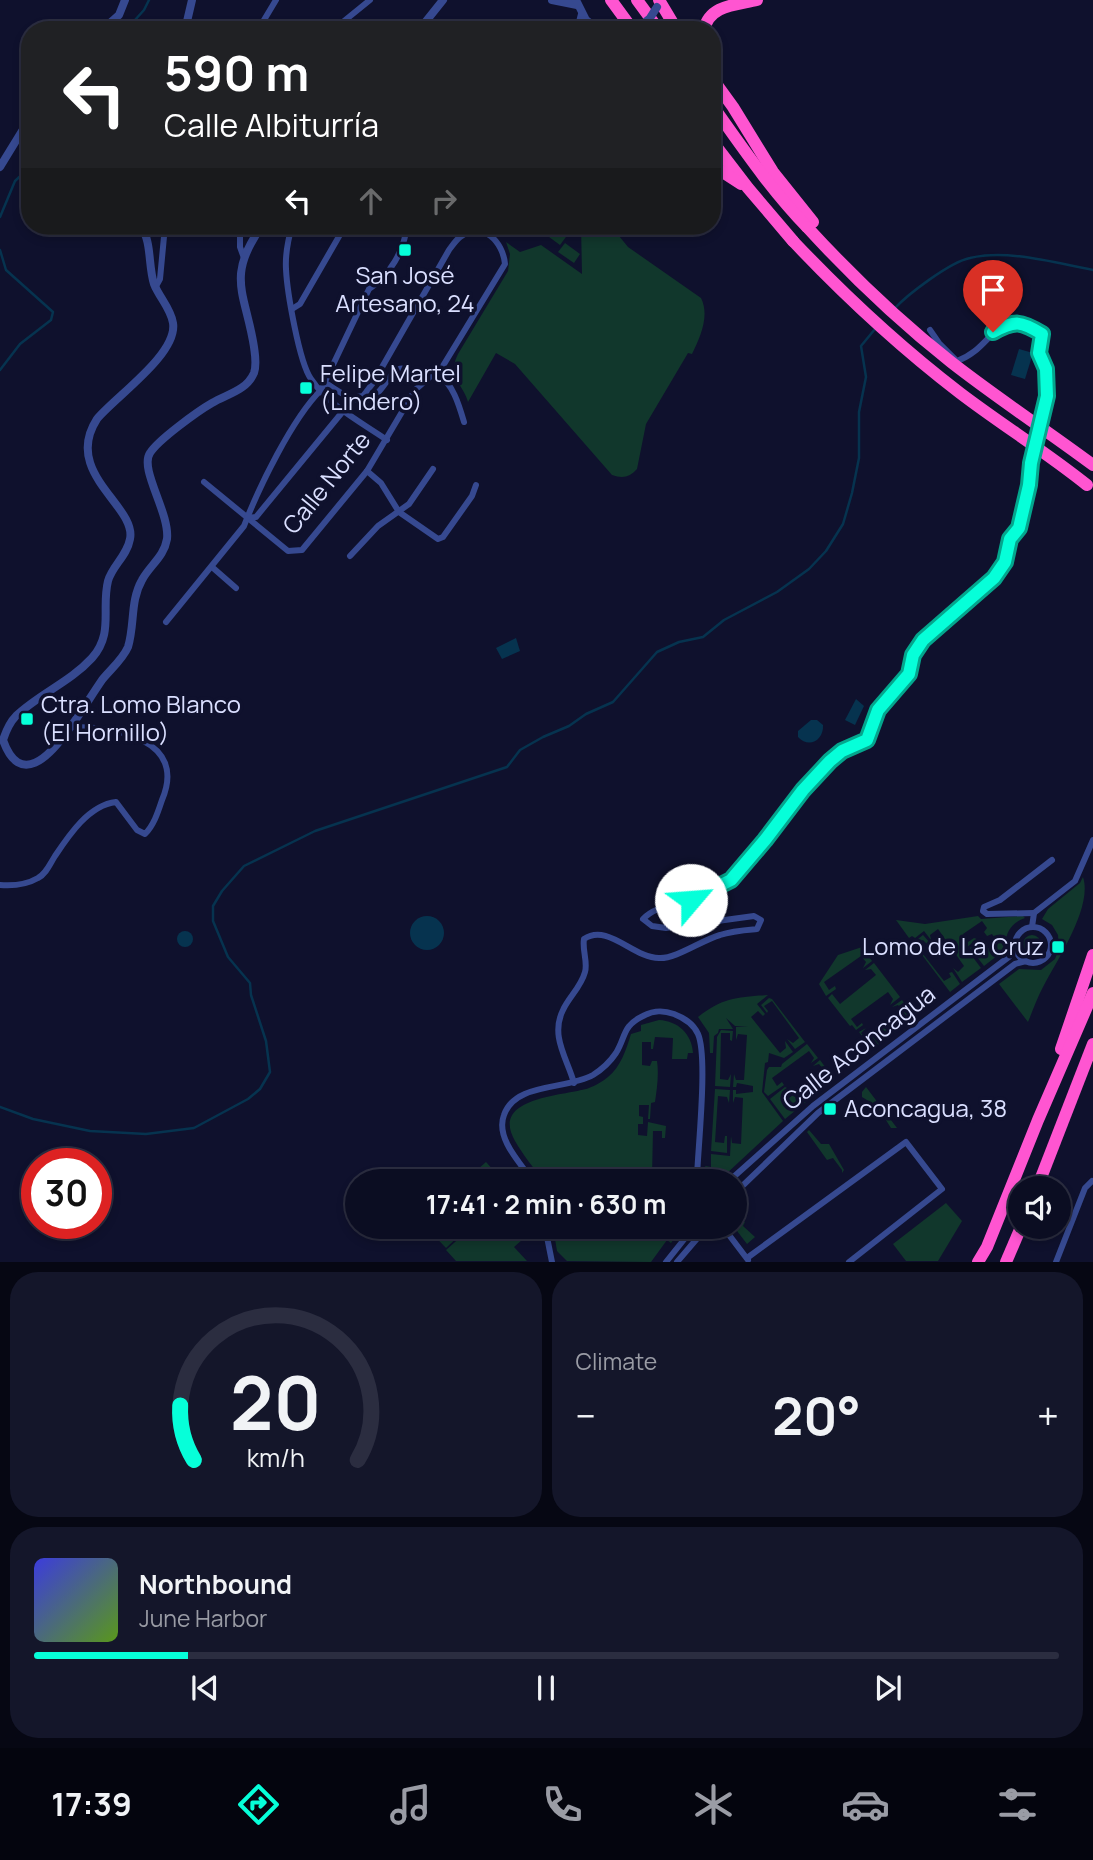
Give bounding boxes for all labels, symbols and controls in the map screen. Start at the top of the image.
text: 590 m [164,39,309,106]
icon: left [49,49,140,140]
text: Calle Albiturría [164,103,379,147]
icon: left [279,182,317,220]
icon: ahead [352,182,390,220]
icon: right [425,182,463,220]
marker: San José Artesano, 24 [397,242,413,258]
place label: San José Artesano, 24 [335,258,475,319]
pin [963,260,1023,332]
icon: arrive [974,271,1012,309]
place label: Felipe Martel (Lindero) [320,356,461,417]
marker: Felipe Martel (Lindero) [298,380,314,396]
street label: Calle Norte [274,424,377,540]
place label: Ctra. Lomo Blanco (El Hornillo) [41,687,241,748]
marker: Ctra. Lomo Blanco (El Hornillo) [19,711,35,727]
position arrow [654,863,728,937]
place label: Lomo de La Cruz [862,929,1044,962]
marker: Lomo de La Cruz [1050,939,1066,955]
street label: Calle Aconcagua [775,977,941,1117]
place label: Aconcagua, 38 [844,1091,1007,1124]
marker: Aconcagua, 38 [822,1101,838,1117]
speed limit sign: 30 [21,1148,112,1239]
map controls [1008,1176,1071,1239]
button: sound [1008,1176,1071,1239]
text: 17:41 · 2 min · 630 m [426,1186,666,1222]
text: Climate [576,1345,657,1377]
text: 20 [230,1353,321,1453]
text: 20° [772,1380,861,1451]
text: − [576,1389,596,1441]
text: + [1037,1389,1059,1441]
text: km/h [247,1440,305,1475]
text: Northbound [139,1566,292,1602]
text: June Harbor [139,1602,267,1634]
icon: previous [186,1669,224,1707]
icon: pause [527,1669,565,1707]
icon: next [869,1669,907,1707]
icon: directions [234,1780,283,1829]
icon: music [386,1780,435,1829]
icon: phone [538,1780,587,1829]
icon: climate [689,1780,738,1829]
icon: car [841,1780,890,1829]
icon: filters [993,1780,1042,1829]
text: 17:39 [51,1782,132,1826]

